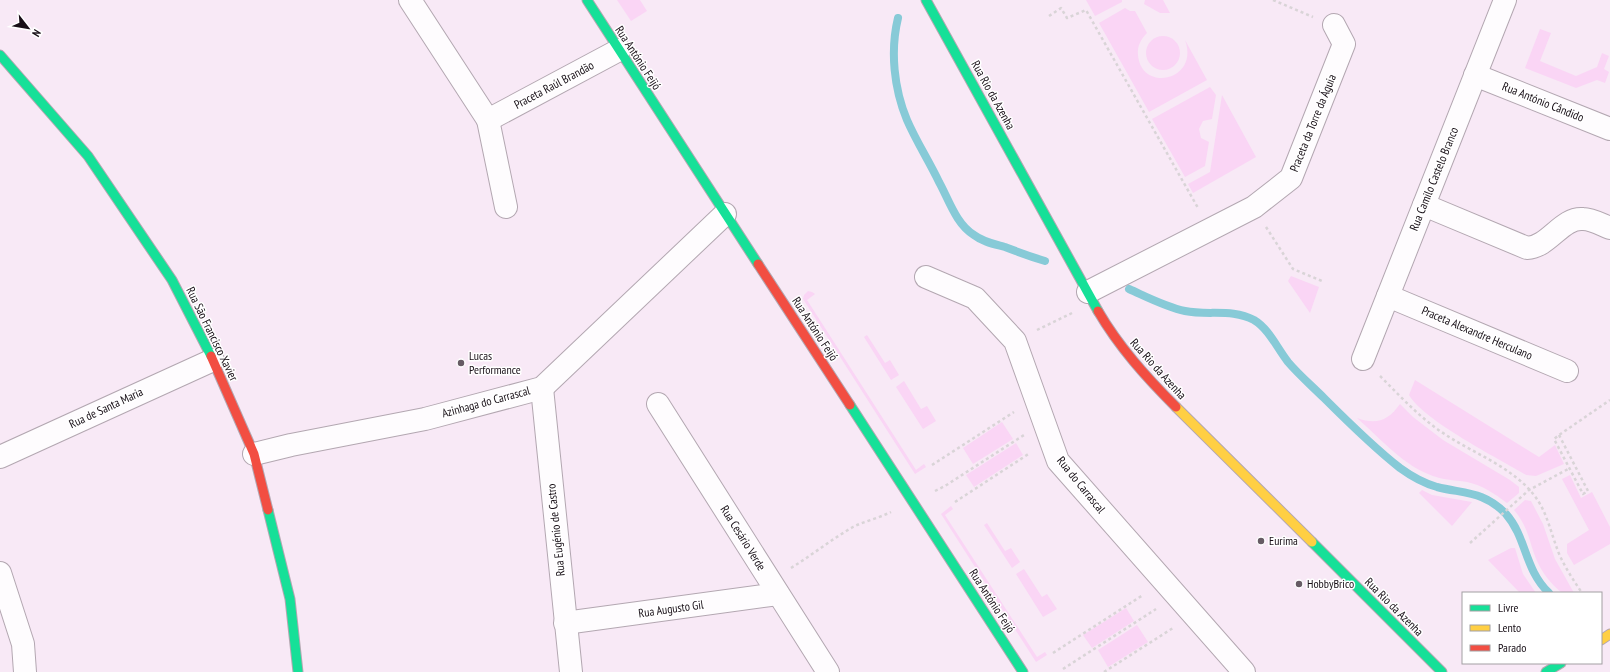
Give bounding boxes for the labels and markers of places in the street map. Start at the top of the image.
place label: Lucas Performance [469,348,521,377]
marker: Lucas Performance [456,358,466,368]
place label: Eurima [1269,533,1298,548]
marker: Eurima [1256,536,1266,546]
place label: HobbyBrico [1307,576,1354,591]
marker: HobbyBrico [1294,579,1304,589]

